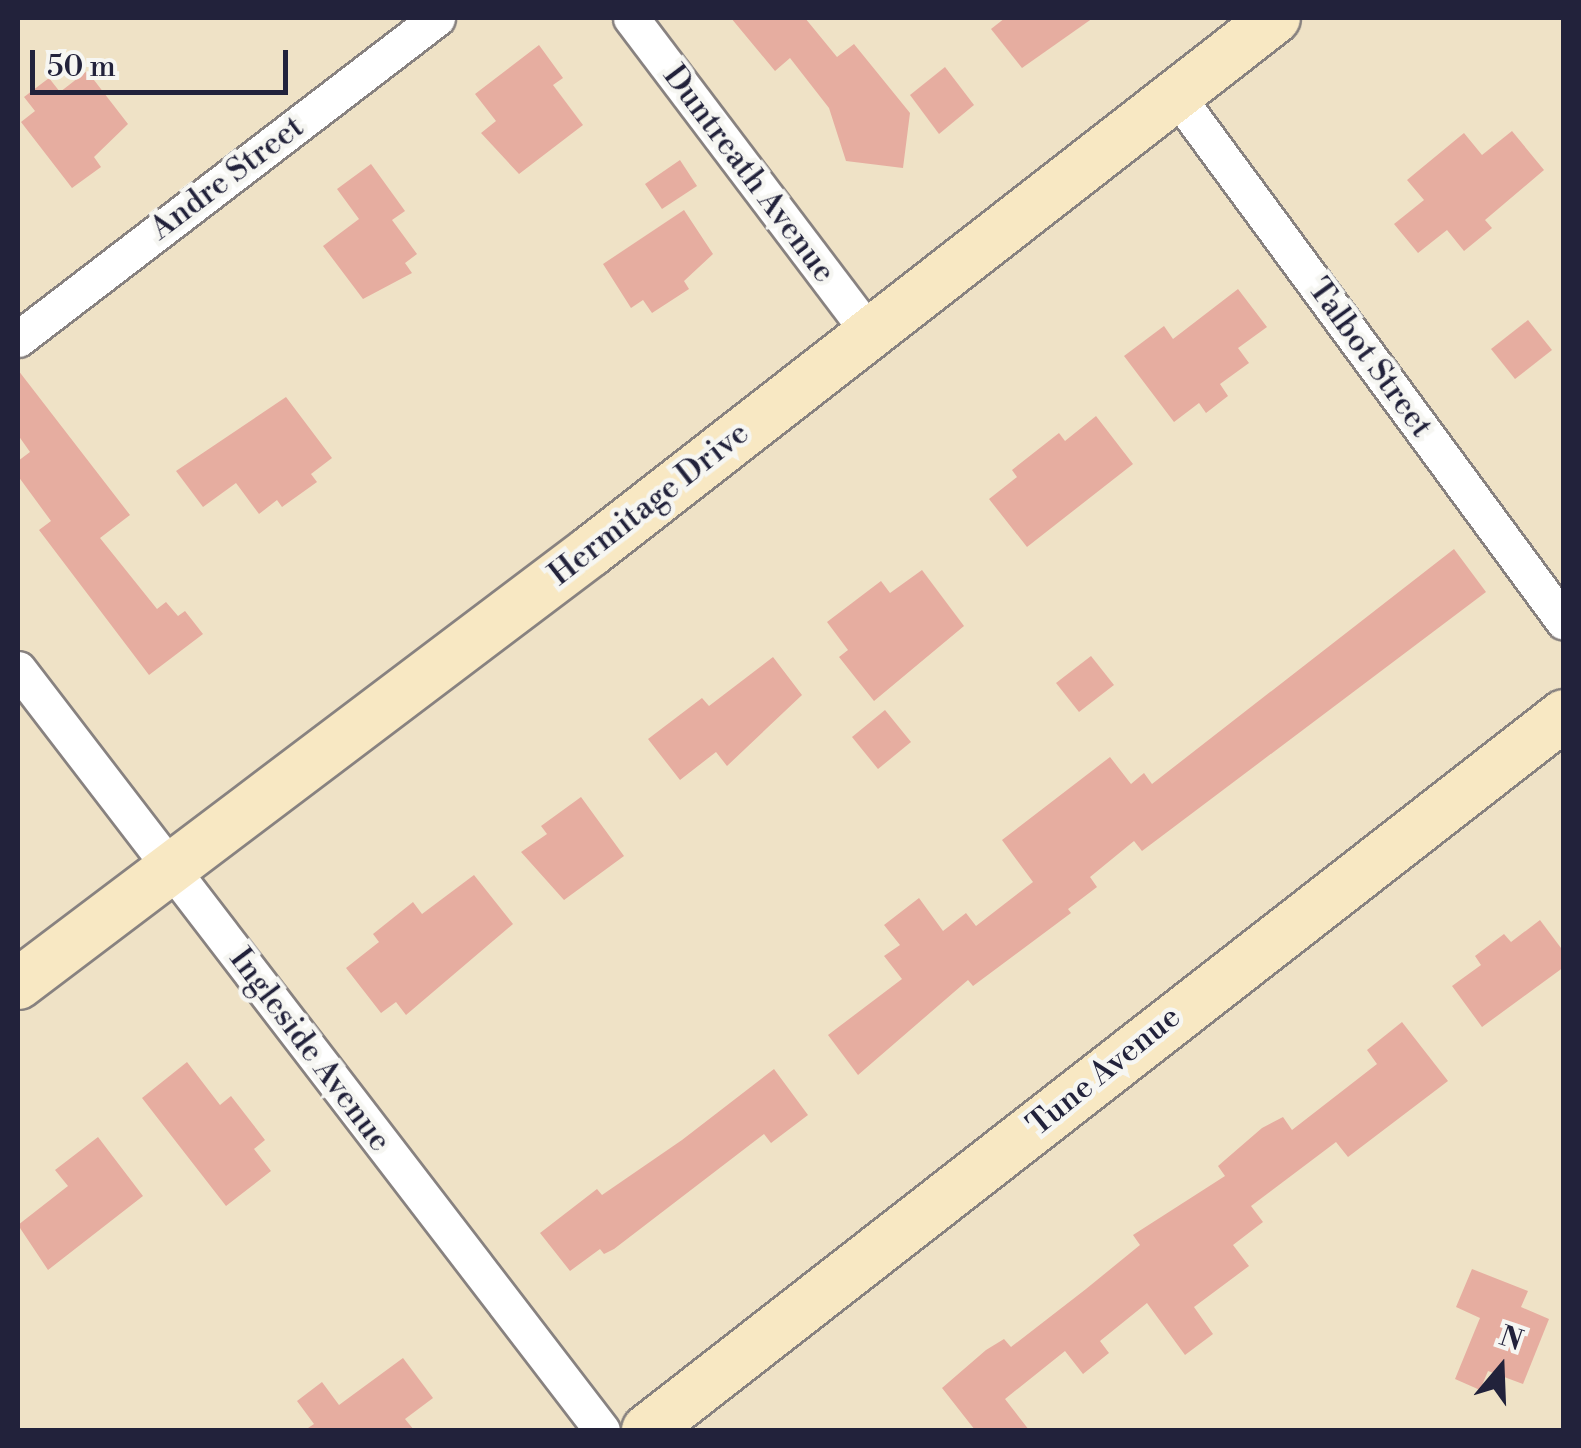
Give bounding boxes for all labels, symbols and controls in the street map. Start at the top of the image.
scale bar [35,30,292,92]
text: 50 m [47,48,116,86]
street label: Duntreath Avenue [655,58,843,290]
street label: Andre Street [143,108,311,248]
street label: Talbot Street [1299,271,1441,445]
street label: Hermitage Drive [541,414,757,594]
street label: Ingleside Avenue [221,941,399,1159]
street label: Tune Avenue [1020,998,1188,1144]
north arrow [1451,1318,1551,1418]
text: N [1495,1319,1527,1359]

